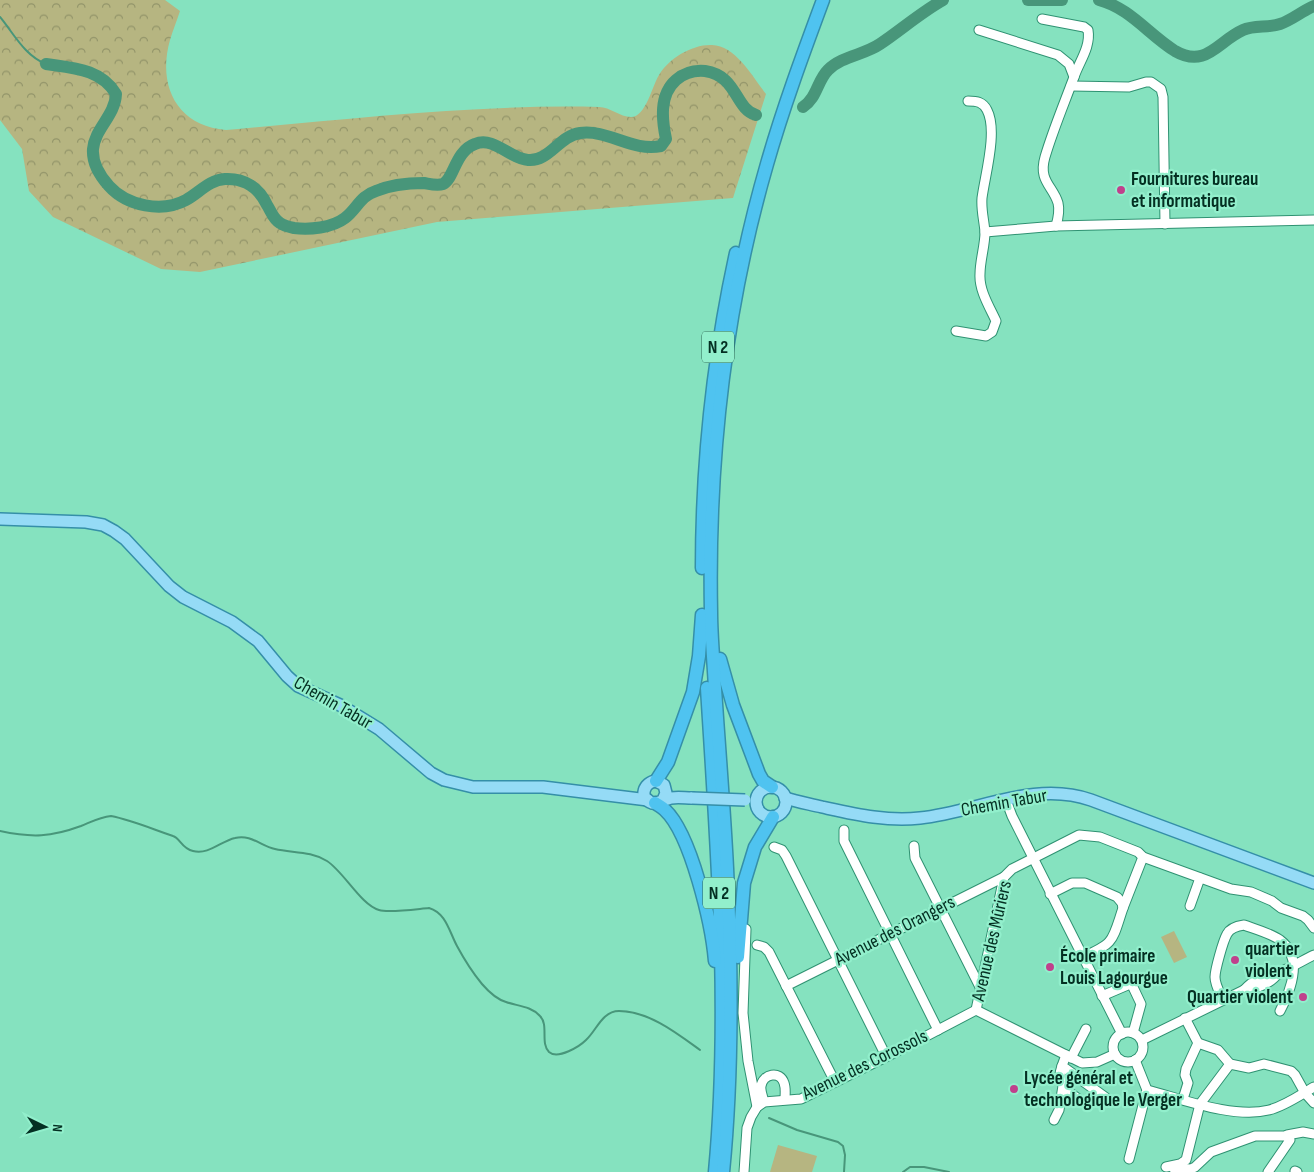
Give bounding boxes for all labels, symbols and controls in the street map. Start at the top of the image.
place label: Fournitures bureau et informatique [1131,168,1258,213]
marker: Fournitures bureau et informatique [1115,184,1127,196]
road number: N 2 [702,332,734,362]
street label: Chemin Tabur [290,671,377,735]
street label: Chemin Tabur [959,784,1049,822]
road number: N 2 [703,878,735,908]
street label: Avenue des Mûriers [967,878,1017,1004]
street label: Avenue des Orangers [830,891,959,972]
place label: quartier violent [1245,938,1300,983]
place label: École primaire Louis Lagourgue [1060,945,1168,990]
marker: quartier violent [1229,954,1241,966]
marker: École primaire Louis Lagourgue [1044,961,1056,973]
place label: Quartier violent [1187,986,1293,1009]
marker: Quartier violent [1297,991,1309,1003]
street label: Avenue des Corossols [798,1025,932,1106]
place label: Lycée général et technologique le Verger [1024,1067,1182,1112]
marker: Lycée général et technologique le Verger [1008,1083,1020,1095]
north arrow [20,1102,70,1152]
text: N [49,1124,66,1133]

